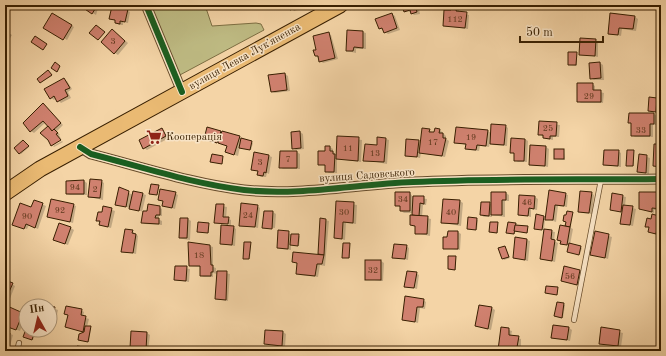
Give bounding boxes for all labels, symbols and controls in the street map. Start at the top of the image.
house number: 112 [447,15,463,24]
scale bar [520,18,603,44]
street label: вулиця Левка Лукʼяненка [187,21,303,92]
text: 50 m [526,26,553,39]
house number: 3 [110,37,116,46]
house number: 29 [584,92,594,101]
house number: 25 [543,124,553,133]
house number: 33 [636,126,646,135]
supermarket icon: Кооперація [145,128,163,146]
place label: Кооперація [166,132,222,143]
house number: 19 [466,133,476,142]
house number: 17 [428,138,438,147]
house number: 11 [343,144,353,153]
house number: 13 [370,149,380,158]
house number: 7 [285,155,291,164]
house number: 3 [257,158,263,167]
street label: вулиця Садовського [319,167,415,185]
house number: 94 [70,183,80,192]
house number: 2 [92,185,98,194]
house number: 34 [398,195,408,204]
house number: 46 [522,198,532,207]
house number: 92 [55,206,65,215]
house number: 30 [339,208,349,217]
house number: 40 [446,208,456,217]
house number: 24 [243,211,253,220]
house number: 90 [22,212,32,221]
house number: 18 [194,251,204,260]
house number: 32 [368,266,378,275]
house number: 56 [565,272,575,281]
north arrow [18,298,58,338]
text: Пн [29,303,45,316]

